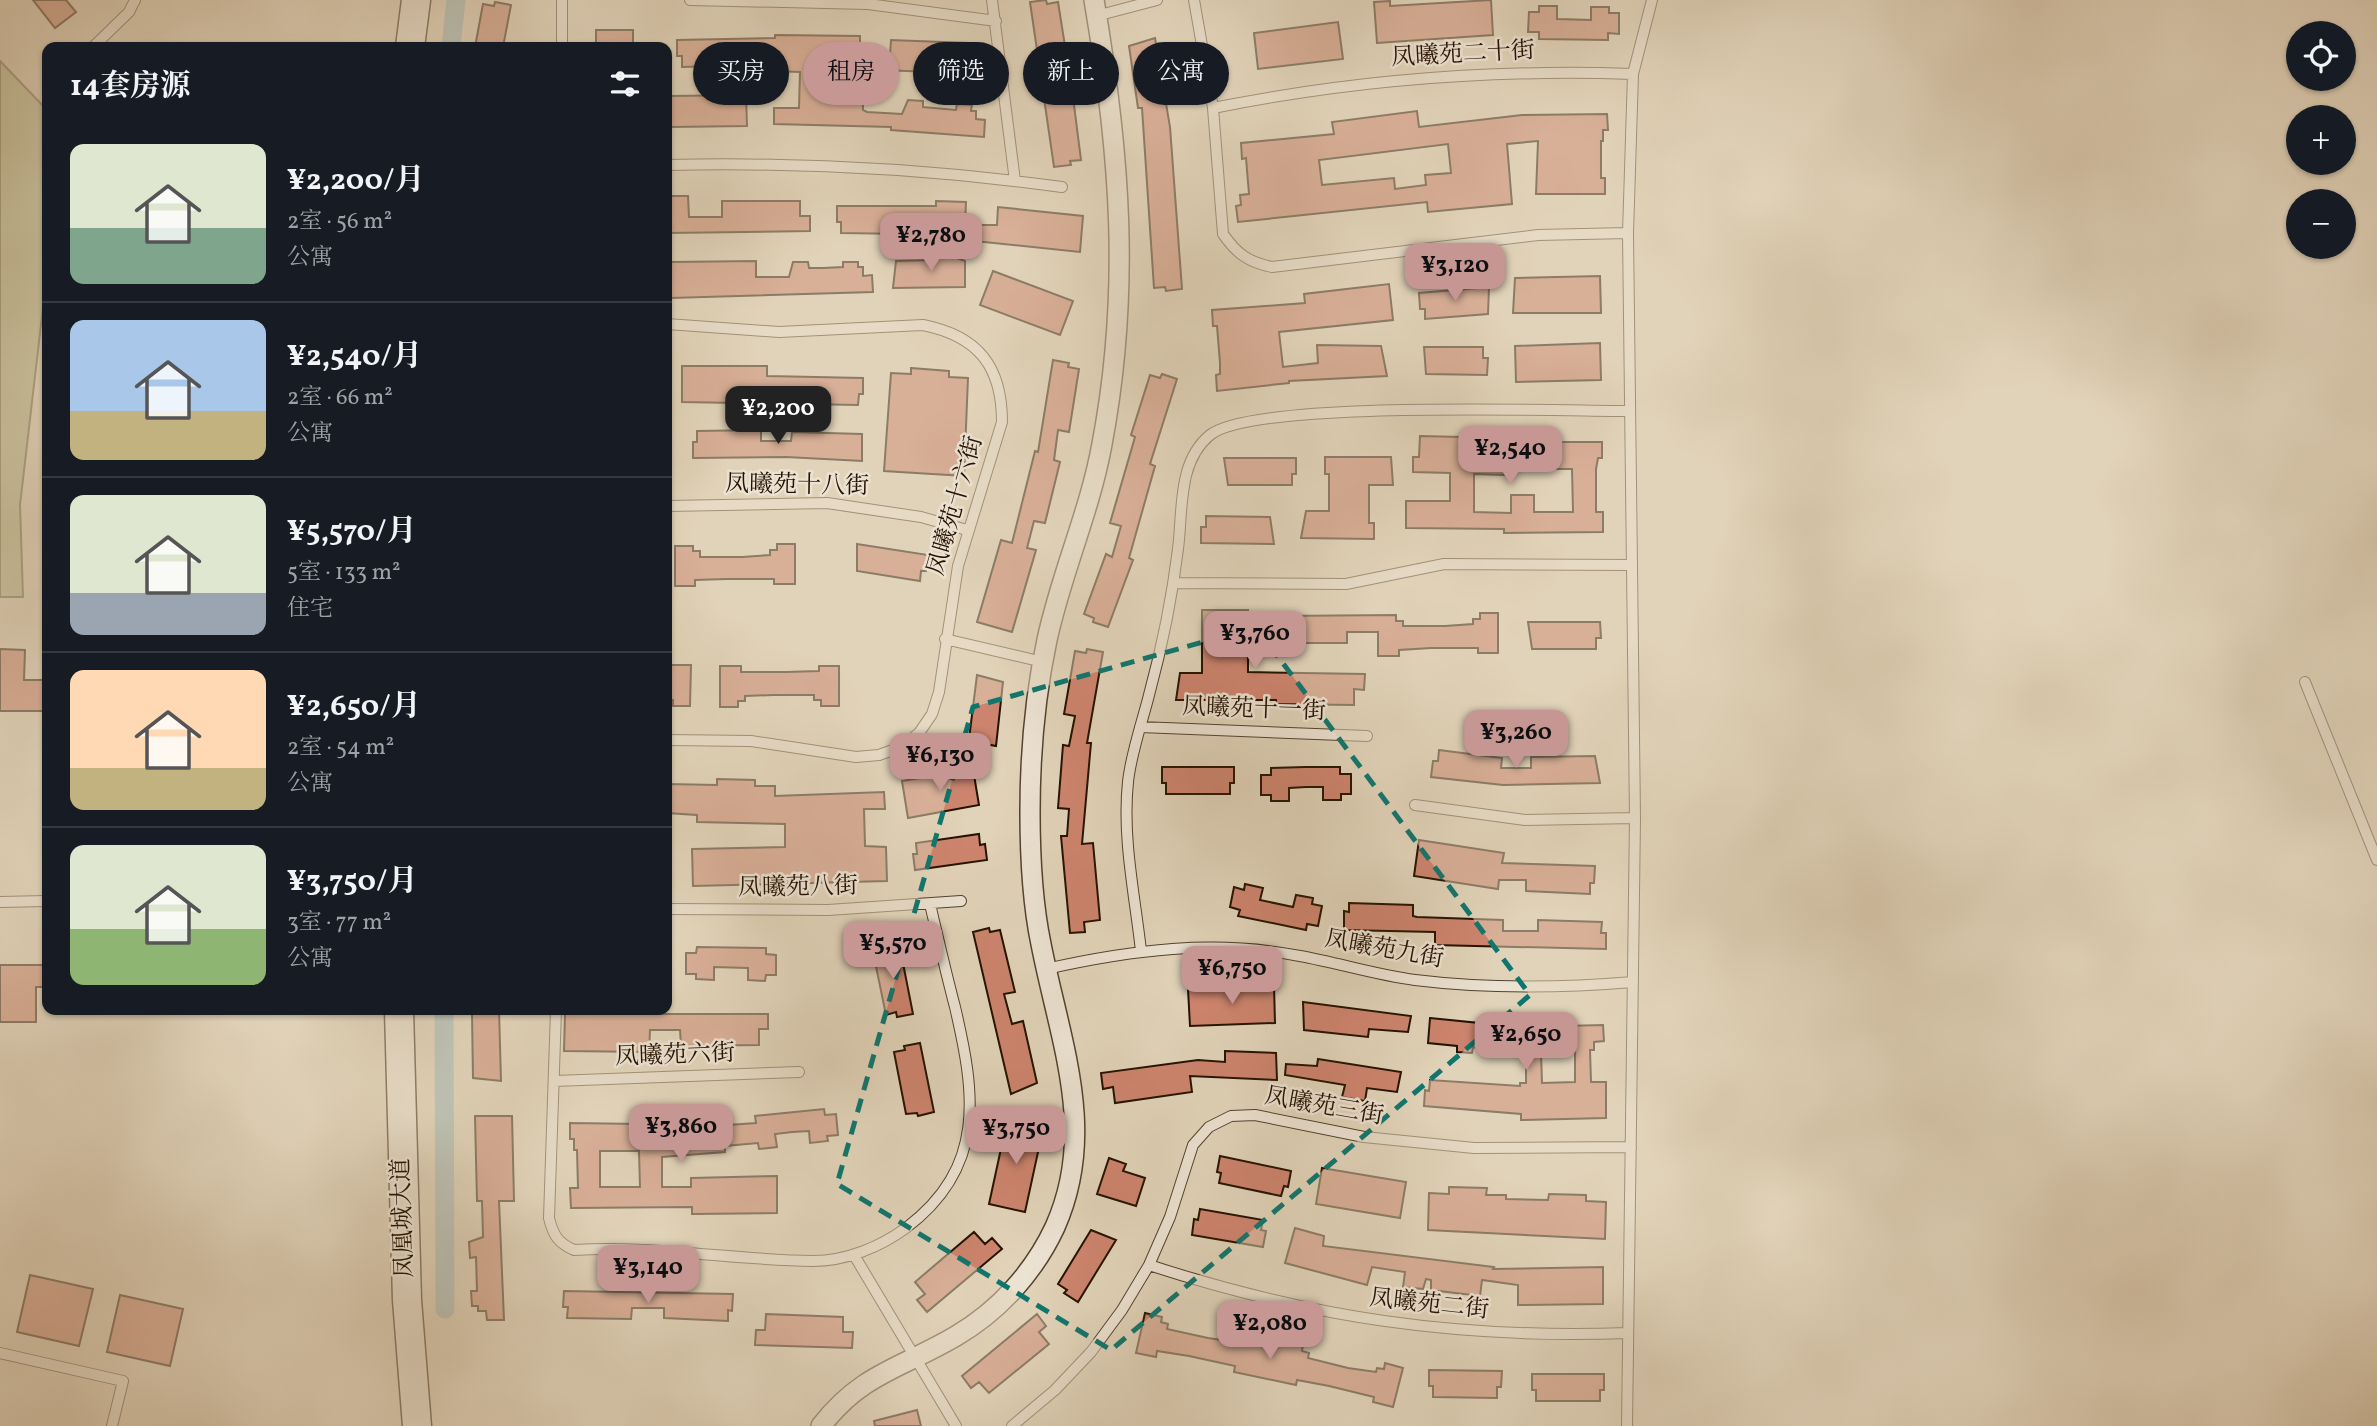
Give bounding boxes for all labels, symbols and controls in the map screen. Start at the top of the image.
map controls [2286,21,2356,259]
button: locate [2286,21,2356,91]
street label: 凤曦苑二十街 [1390,34,1536,76]
chip: 买房 [693,42,789,105]
chip: 租房 [803,42,899,105]
chip: 筛选 [913,42,1009,105]
chip: 新上 [1023,42,1119,105]
chip: 公寓 [1133,42,1229,105]
icon: filters [606,65,644,103]
text: 14套房源 [70,66,190,108]
button: + [2286,105,2356,175]
text: ¥2,200/月 [287,160,424,202]
icon: home [126,172,210,256]
button: − [2286,189,2356,259]
text: 2室 · 56 m² [287,206,392,238]
pin: ¥2,780 [874,214,988,273]
text: ¥2,780 [896,220,966,252]
text: 公寓 [287,242,333,274]
pin: ¥3,120 [1398,244,1512,303]
text: ¥3,120 [1421,250,1489,282]
text: ¥2,540/月 [287,336,422,378]
icon: home [126,348,210,432]
text: 2室 · 66 m² [287,382,393,414]
pin: ¥2,200 [721,386,835,446]
text: ¥2,200 [741,393,815,425]
text: 公寓 [287,418,333,450]
pin: ¥2,540 [1453,426,1567,486]
street label: 凤曦苑十六街 [920,432,992,580]
text: ¥2,540 [1474,433,1546,465]
street label: 凤曦苑十八街 [725,468,869,504]
text: ¥5,570/月 [287,511,417,553]
icon: home [126,523,210,607]
text: 5室 · 133 m² [287,557,401,589]
text: 住宅 [287,593,333,625]
pin: ¥3,760 [1198,612,1312,671]
text: ¥3,760 [1220,618,1290,650]
text: ¥2,650/月 [287,686,421,728]
street label: 凤曦苑十一街 [1181,690,1327,730]
icon: home [126,698,210,782]
pin: ¥3,260 [1459,710,1573,770]
text: ¥3,260 [1480,717,1552,749]
text: 2室 · 54 m² [287,732,394,764]
pin: ¥6,130 [883,734,997,793]
text: ¥6,130 [906,740,974,772]
text: 公寓 [287,768,333,800]
text: ¥3,750/月 [287,861,418,903]
street label: 凤曦苑八街 [738,870,858,906]
icon: home [126,873,210,957]
text: 3室 · 77 m² [287,907,391,939]
pin: ¥5,570 [836,922,950,981]
street label: 凤曦苑九街 [1322,923,1446,977]
text: ¥5,570 [859,928,927,960]
text: 公寓 [287,943,333,975]
pin: ¥6,750 [1175,946,1289,1006]
text: ¥6,750 [1197,953,1267,985]
pin: ¥2,650 [1469,1012,1583,1072]
text: ¥2,650 [1491,1019,1561,1051]
street label: 凤曦苑六街 [614,1037,736,1075]
street label: 凤曦苑三街 [1262,1080,1386,1134]
pin: ¥3,860 [624,1104,738,1164]
pin: ¥3,750 [959,1106,1073,1166]
text: ¥3,860 [645,1111,717,1143]
text: ¥3,750 [982,1113,1050,1145]
street label: 凤凰城大道 [385,1157,423,1279]
pin: ¥3,140 [591,1246,705,1305]
text: ¥3,140 [613,1252,683,1284]
street label: 凤曦苑二街 [1368,1282,1490,1328]
pin: ¥2,080 [1213,1302,1327,1361]
text: ¥2,080 [1233,1308,1307,1340]

